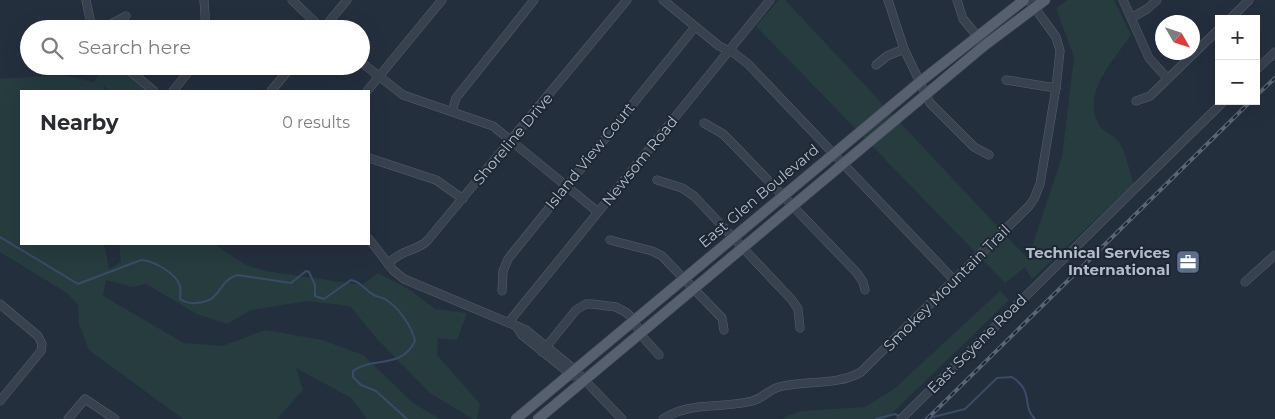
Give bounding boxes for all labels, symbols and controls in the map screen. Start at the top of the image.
north arrow [1155,15,1200,60]
map controls [1215,15,1260,105]
button: + [1215,15,1260,60]
search box [20,20,370,75]
icon: search [38,34,66,62]
text: Search here [78,36,191,59]
button: − [1215,60,1260,105]
street label: Shoreline Drive [469,89,557,189]
street label: Island View Court [541,99,638,213]
text: Nearby [40,110,119,135]
street label: Newsom Road [598,112,682,209]
text: 0 results [282,113,350,132]
street label: East Glen Boulevard [695,140,823,252]
street label: Smokey Mountain Trail [879,220,1014,355]
place label: Technical Services International [1026,243,1170,279]
office icon: Technical Services International [1175,249,1201,275]
street label: East Scyene Road [923,290,1030,397]

